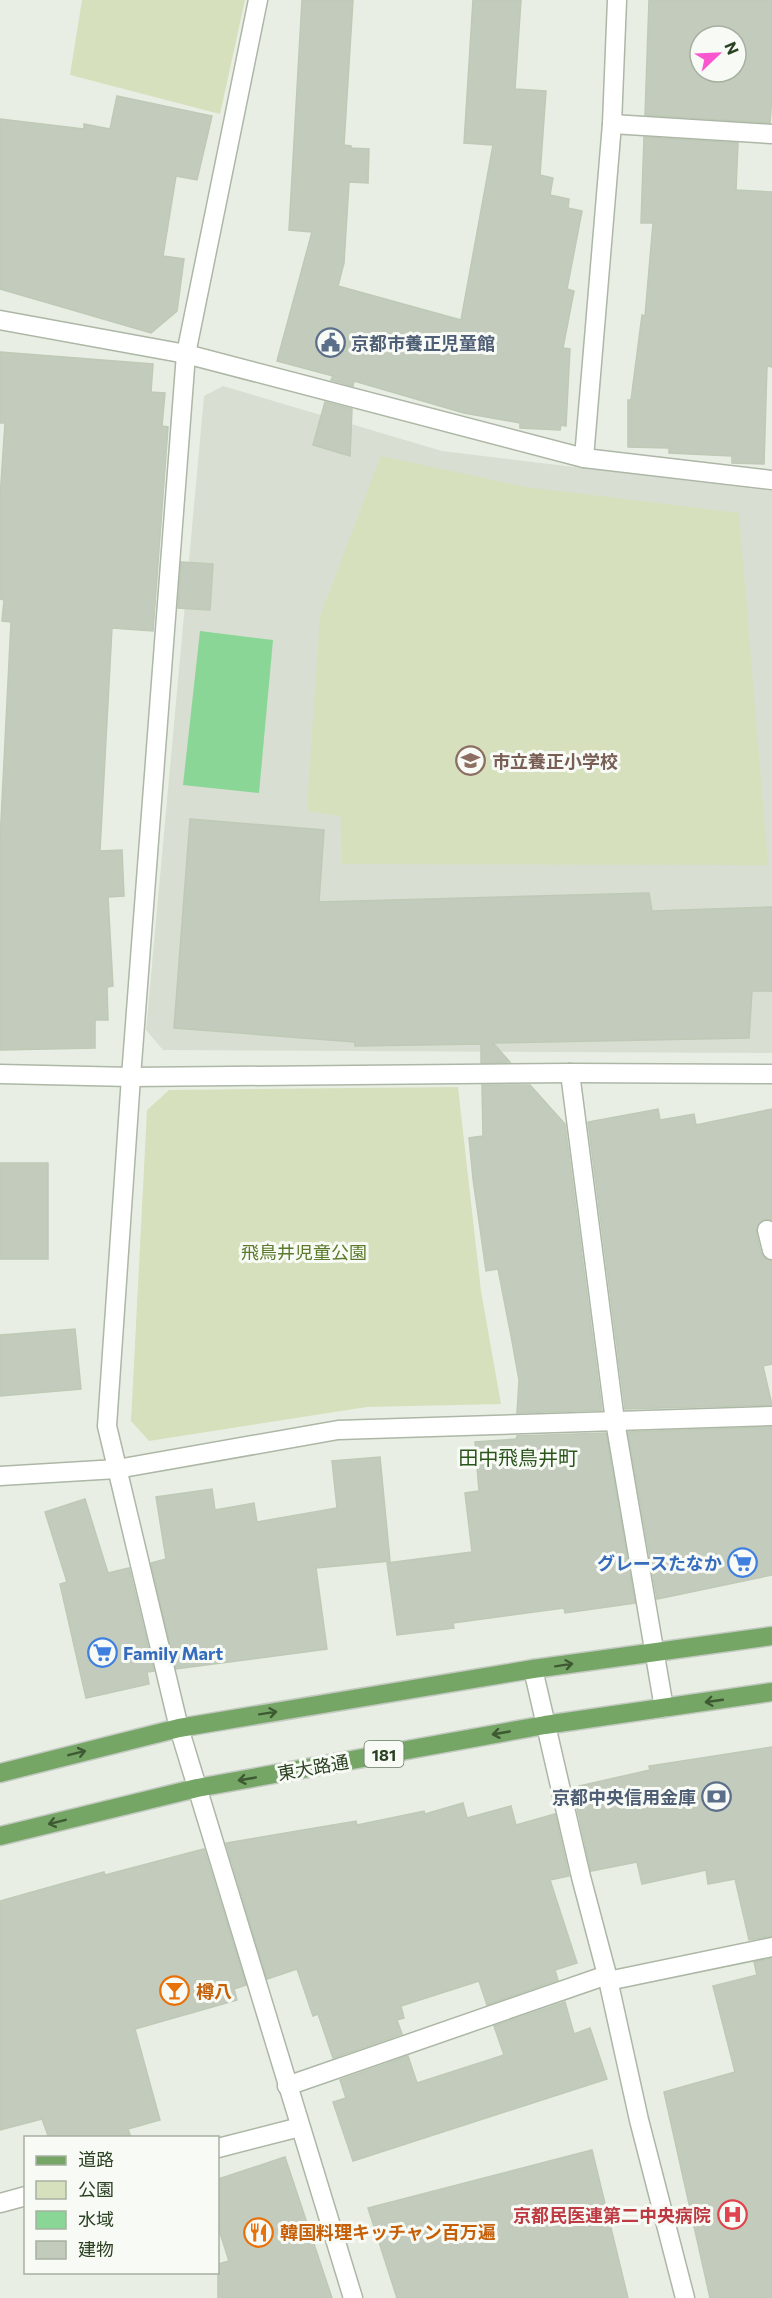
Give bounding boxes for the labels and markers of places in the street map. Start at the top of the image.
public building icon: 京都市養正児童館 [314,327,346,359]
place label: 京都市養正児童館 [351,332,495,354]
school or university icon: 市立養正小学校 [455,745,487,777]
place label: 市立養正小学校 [492,750,618,772]
supermarket icon: グレースたなか [727,1547,759,1579]
place label: グレースたなか [597,1552,722,1574]
supermarket icon: Family Mart [86,1637,118,1669]
place label: Family Mart [123,1642,224,1664]
bank icon: 京都中央信用金庫 [701,1781,733,1813]
place label: 京都中央信用金庫 [552,1786,696,1808]
bar icon: 樽八 [159,1975,191,2007]
place label: 樽八 [196,1980,232,2002]
hospital icon: 京都民医連第二中央病院 [716,2199,748,2231]
place label: 京都民医連第二中央病院 [513,2204,711,2226]
restaurant icon: 韓国料理キッチャン百万遍 [243,2216,275,2248]
place label: 韓国料理キッチャン百万遍 [280,2221,496,2243]

